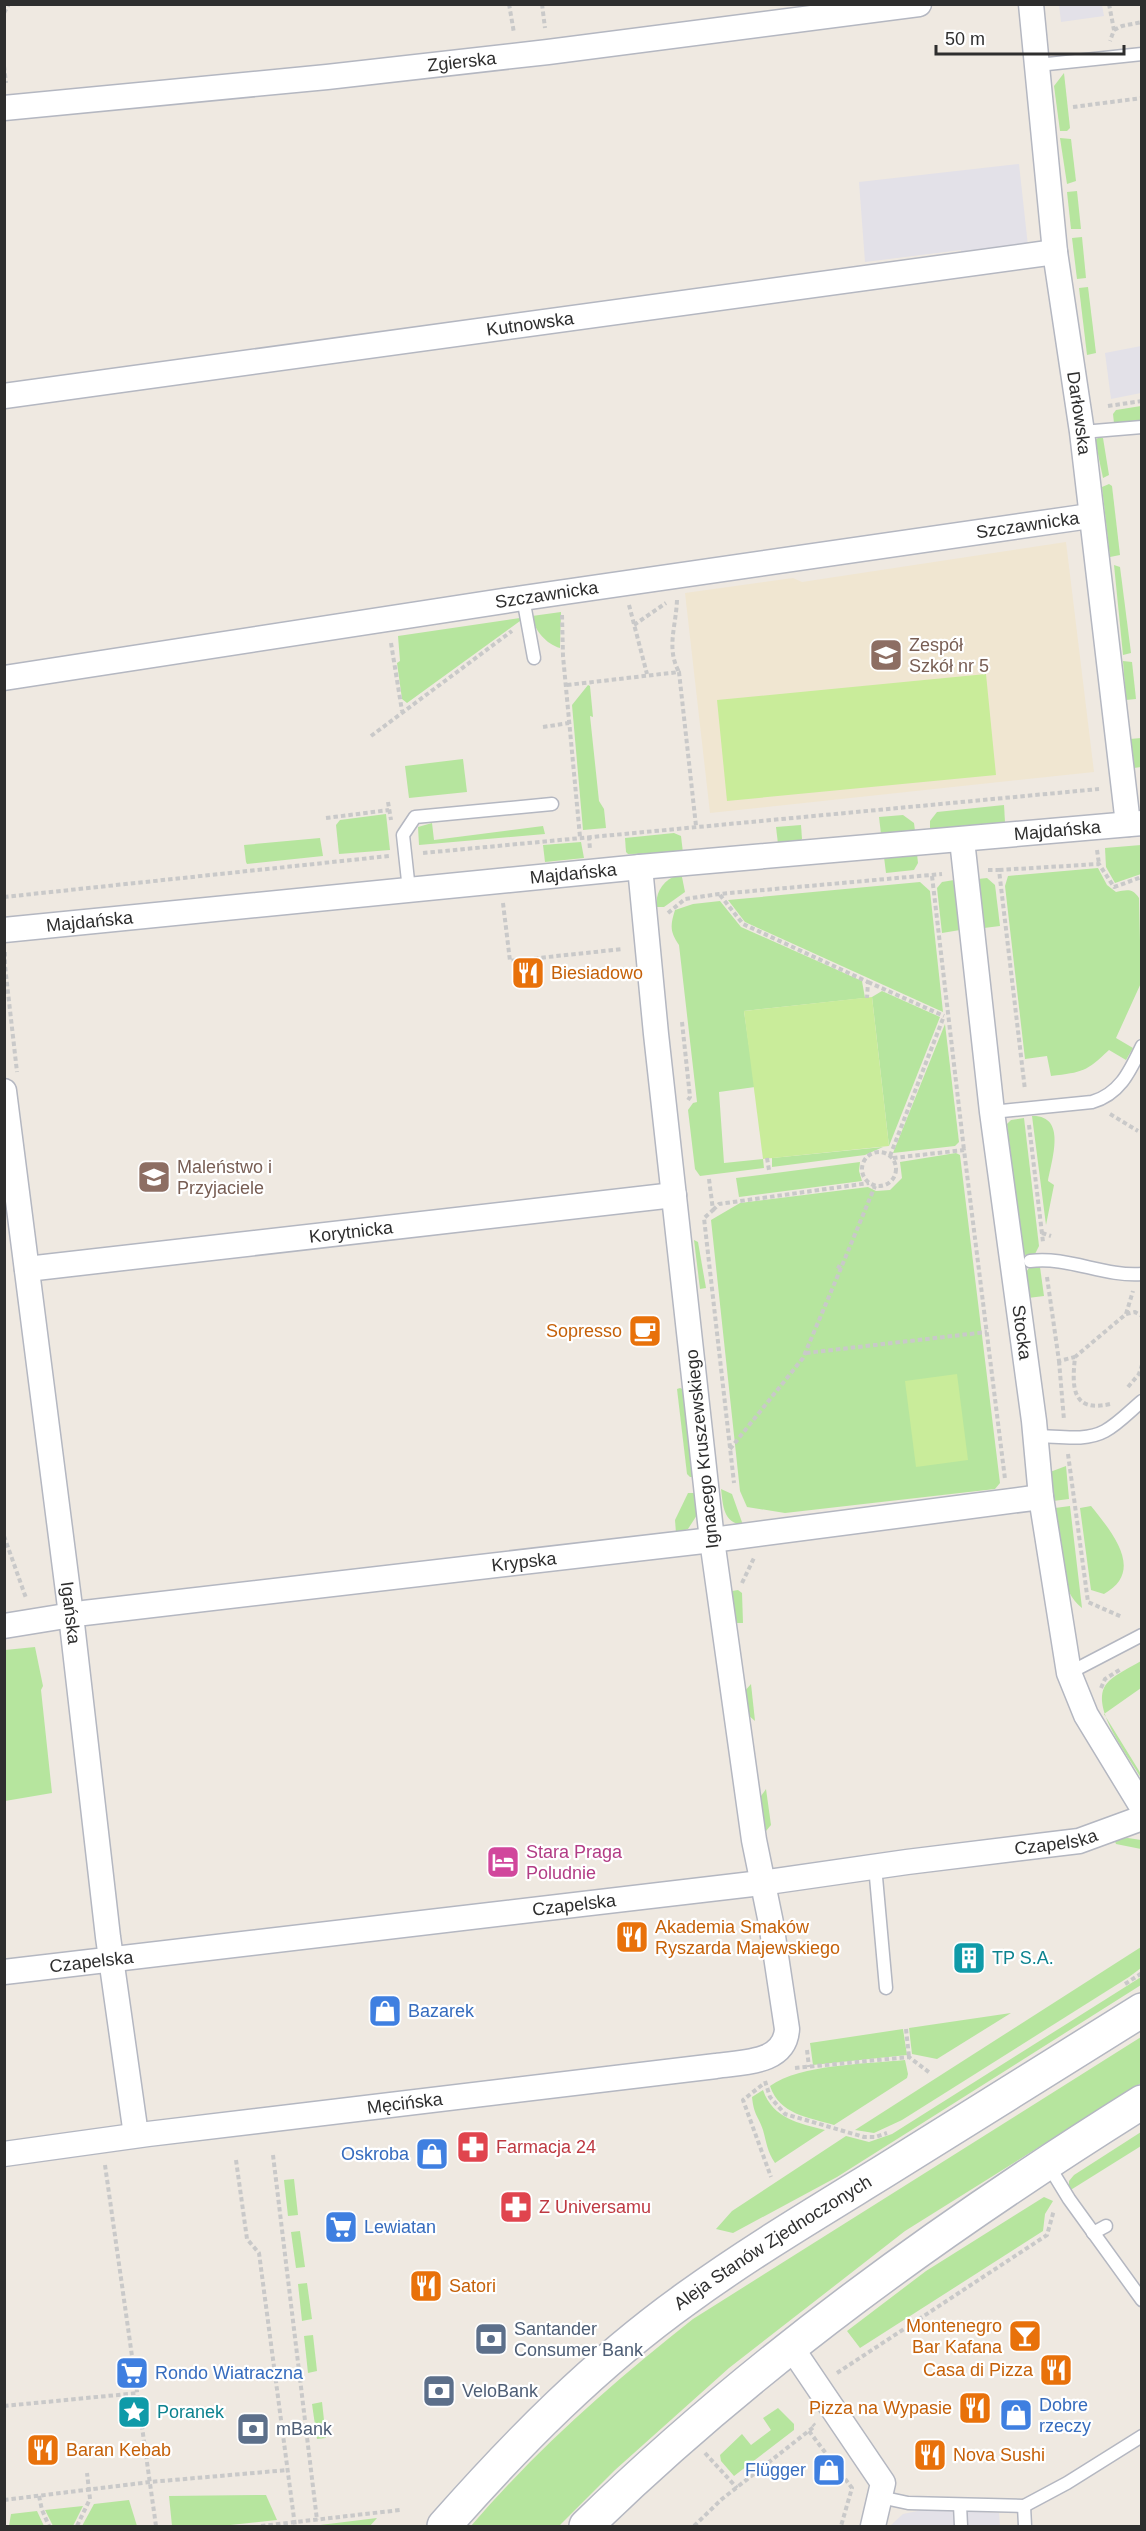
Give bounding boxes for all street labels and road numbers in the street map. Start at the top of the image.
street label: Zgierska [426,48,498,76]
street label: Kutnowska [485,308,576,340]
street label: Darłowska [1063,370,1095,457]
street label: Szczawnicka [975,508,1082,542]
street label: Szczawnicka [494,577,601,612]
street label: Majdańska [1013,817,1103,844]
street label: Majdańska [529,859,619,888]
street label: Majdańska [45,907,135,936]
street label: Korytnicka [308,1217,395,1247]
street label: Stocka [1008,1304,1036,1362]
street label: Ignacego Kruszewskiego [682,1348,722,1550]
street label: Krypska [491,1548,558,1576]
street label: Igańska [57,1580,84,1646]
street label: Czapelska [1013,1825,1101,1859]
street label: Czapelska [531,1890,618,1920]
street label: Czapelska [48,1947,135,1977]
street label: Męcińska [366,2089,445,2118]
street label: Aleja Stanów Zjednoczonych [670,2171,875,2314]

